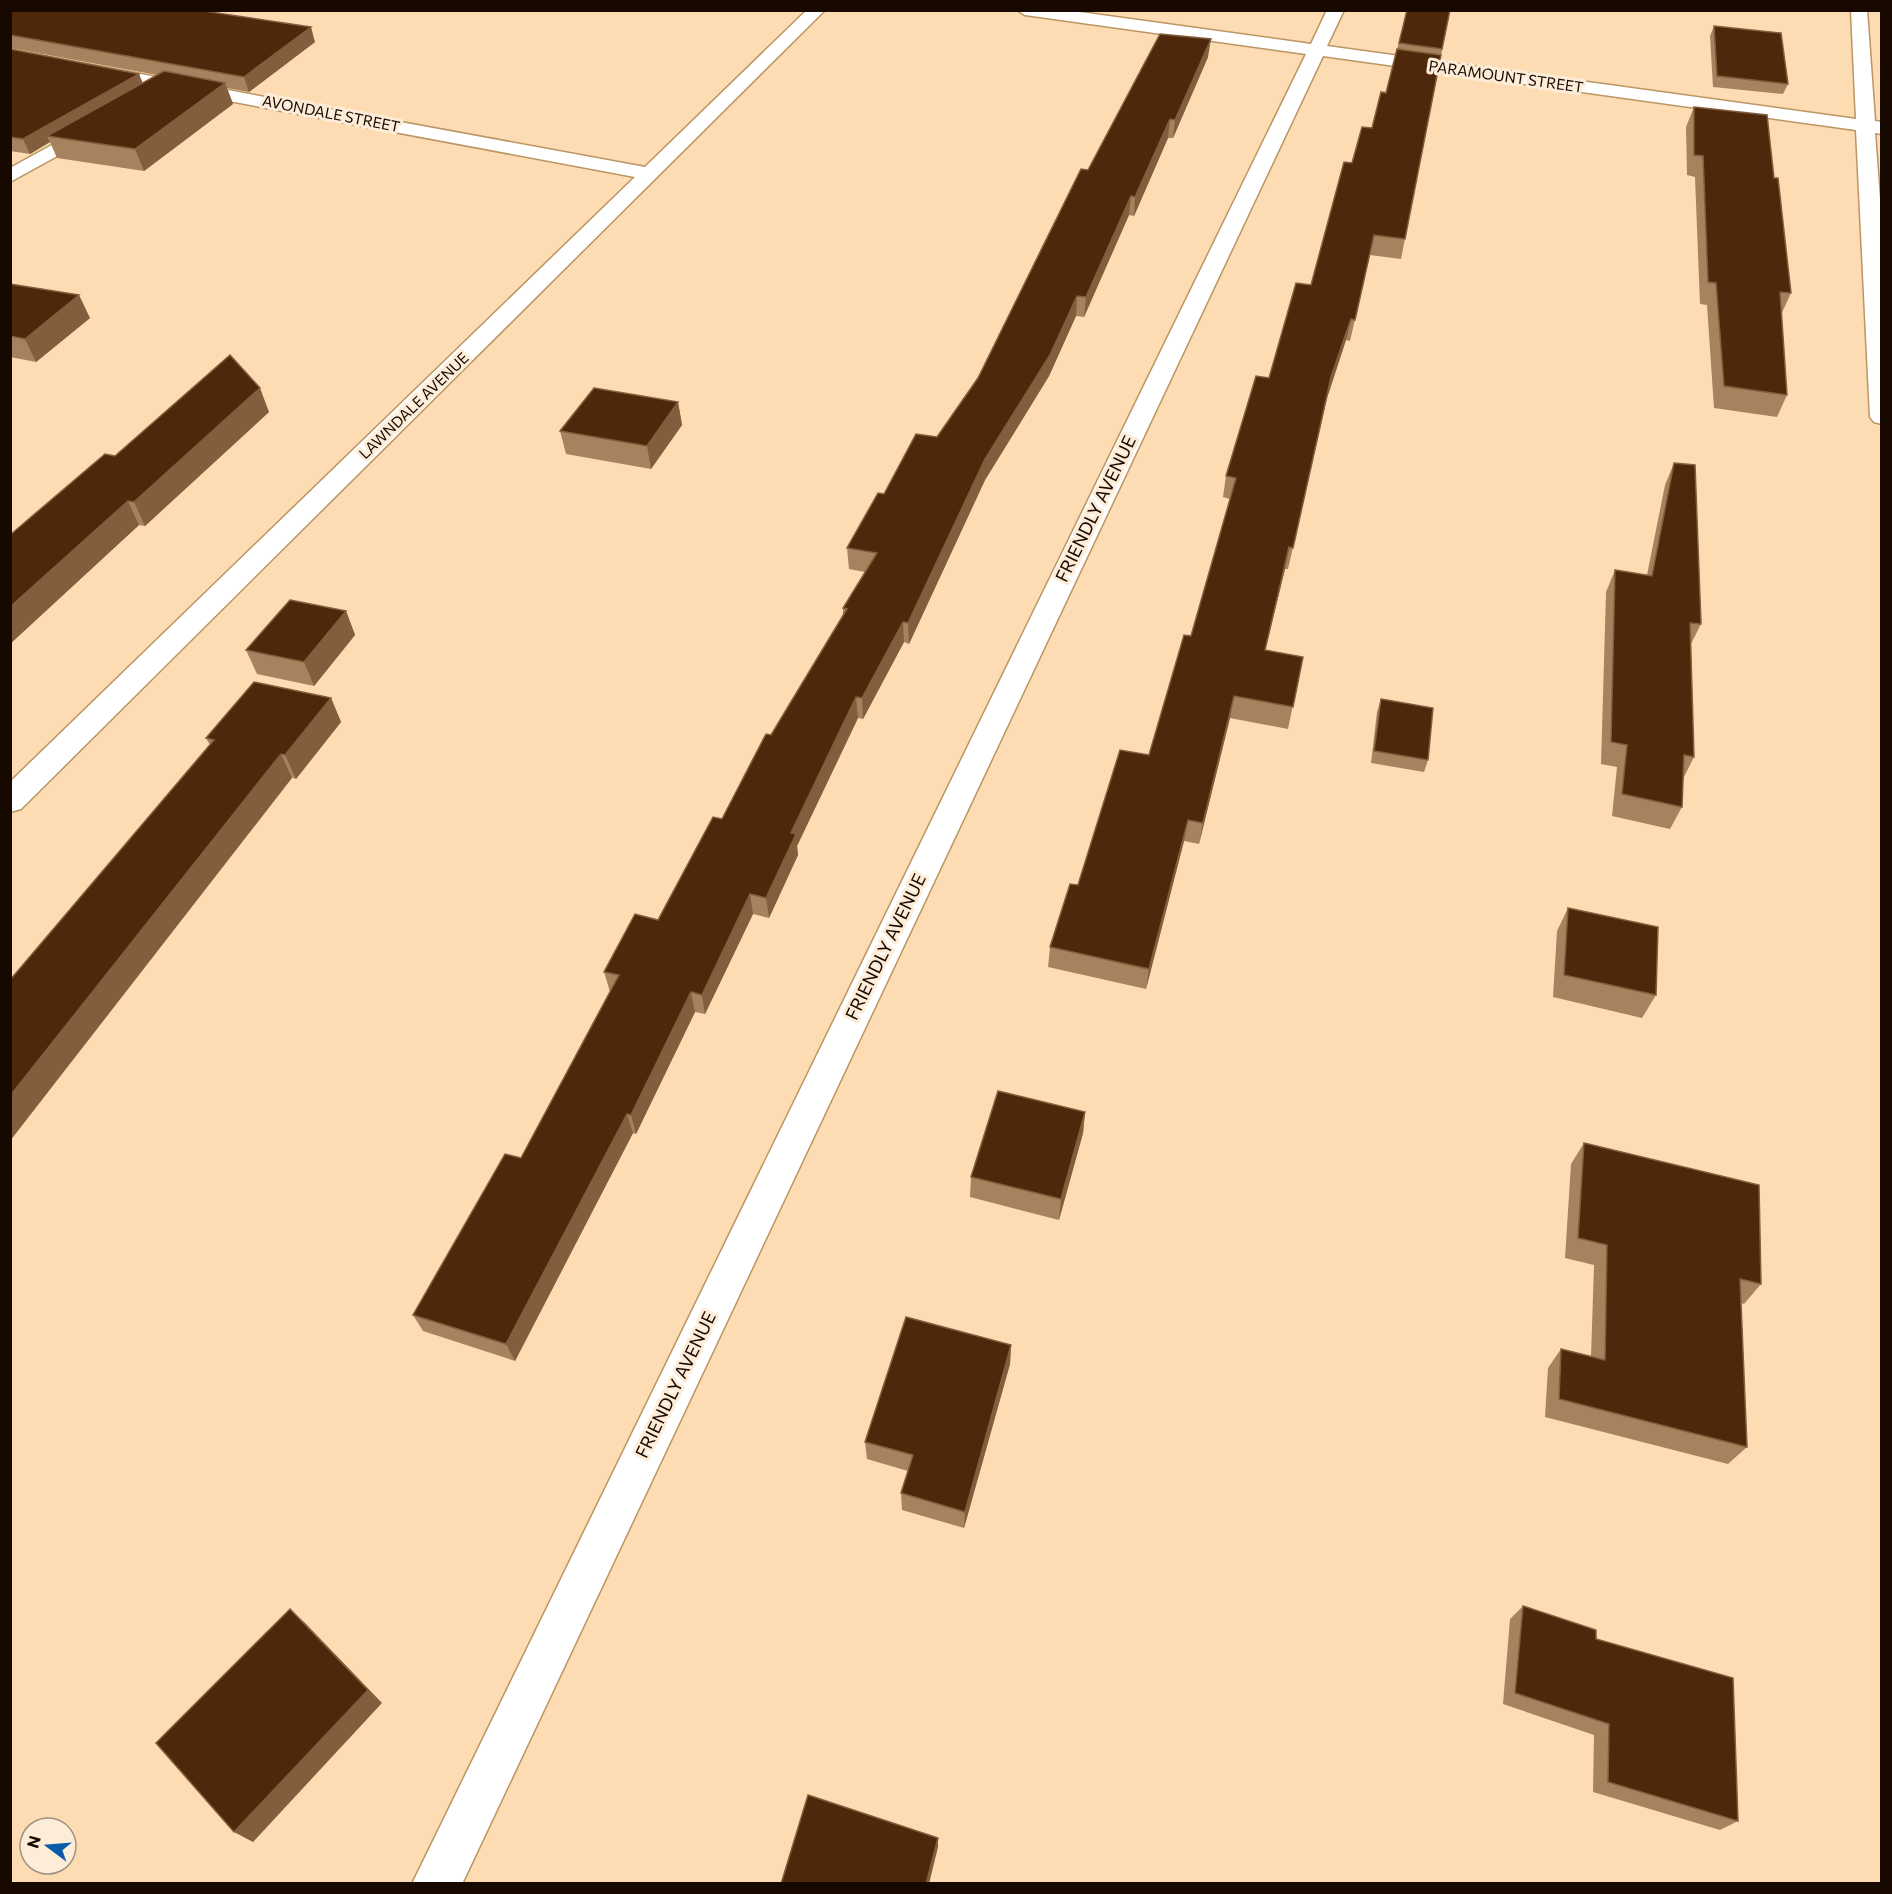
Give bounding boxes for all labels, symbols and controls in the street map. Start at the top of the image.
street label: PARAMOUNT STREET [1428,56,1585,96]
street label: AVONDALE STREET [261,91,402,135]
street label: LAWNDALE AVENUE [355,348,472,462]
street label: FRIENDLY AVENUE [1050,432,1140,585]
street label: FRIENDLY AVENUE [840,870,930,1023]
street label: FRIENDLY AVENUE [630,1308,720,1461]
north arrow [18,1816,78,1876]
text: N [22,1833,44,1850]

